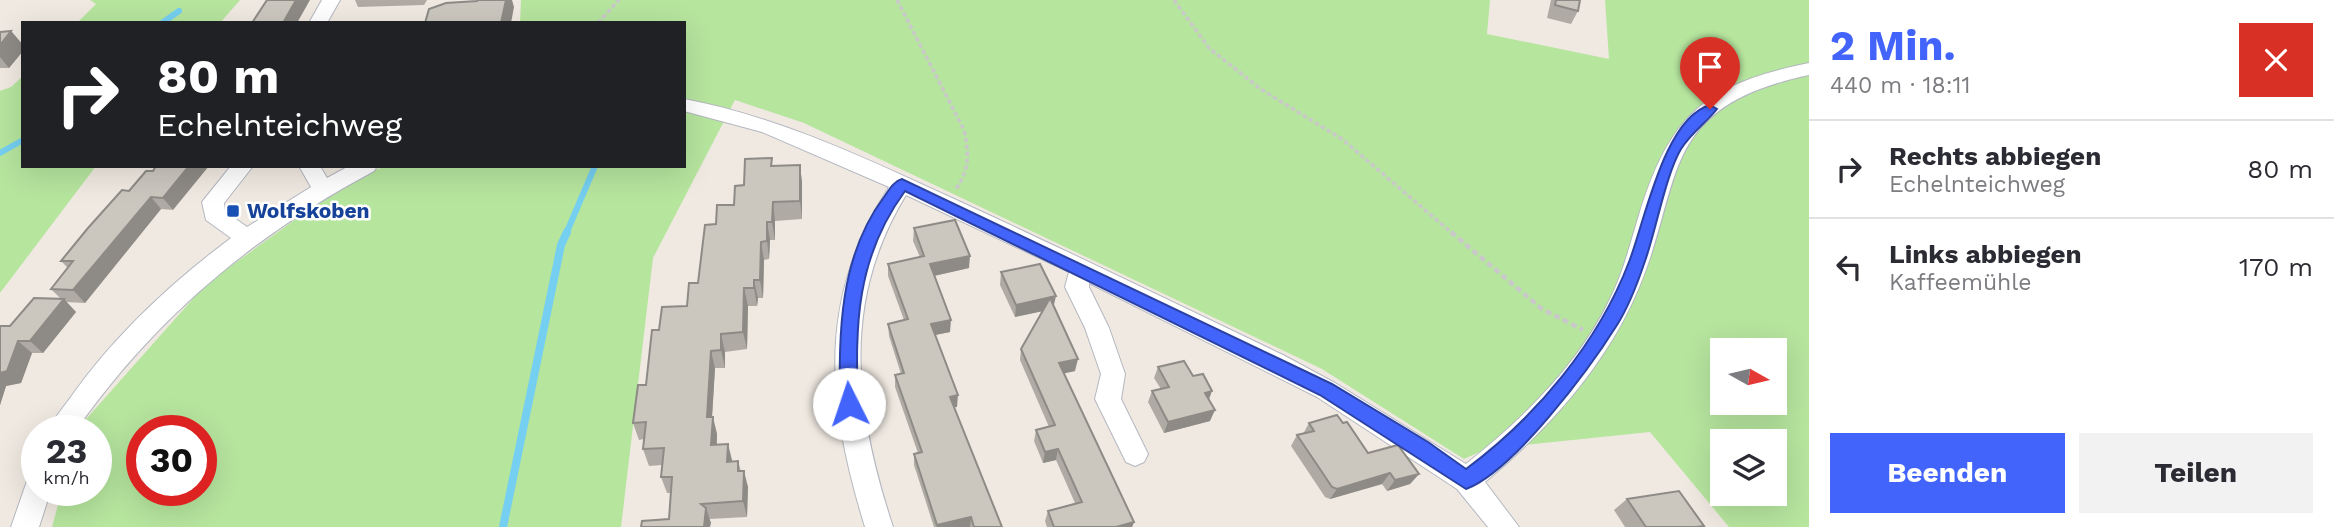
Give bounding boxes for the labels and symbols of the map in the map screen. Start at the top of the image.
pin [1680,37,1740,109]
place label: Wolfskoben [247,198,370,223]
marker: Wolfskoben [225,203,241,219]
north arrow [1710,338,1787,415]
position arrow [812,367,886,441]
speed limit sign: 30 [126,415,217,506]

